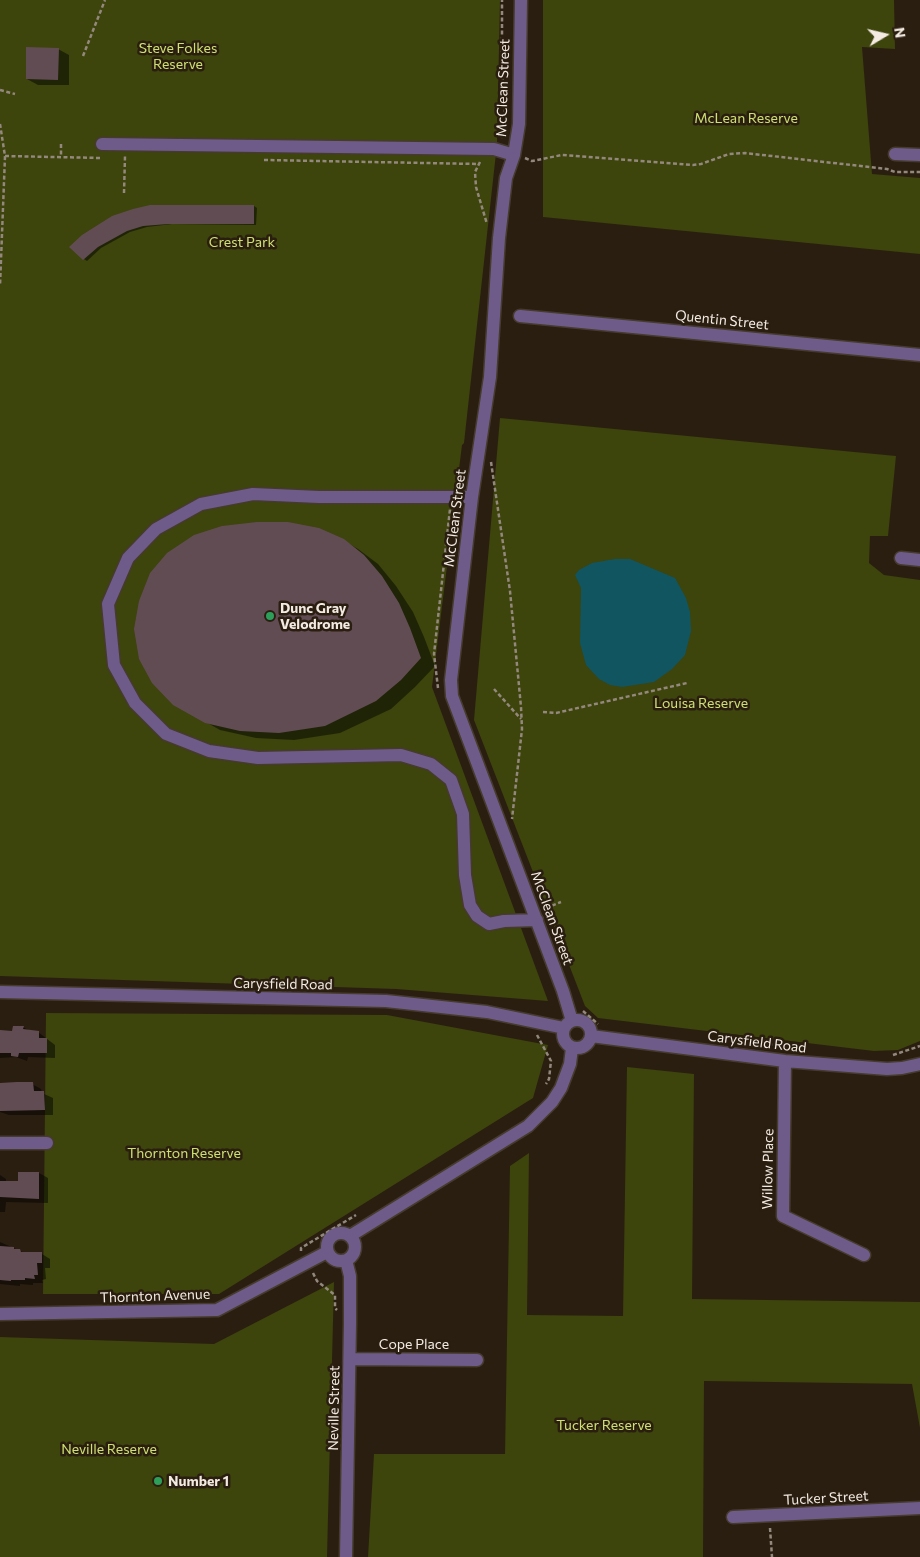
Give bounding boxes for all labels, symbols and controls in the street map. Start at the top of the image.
north arrow [860,10,910,60]
text: N [891,26,910,39]
street label: McClean Street [493,39,513,137]
park label: Steve Folkes Reserve [139,40,217,72]
park label: McLean Reserve [694,110,798,126]
park label: Crest Park [209,234,275,250]
street label: Quentin Street [674,307,770,333]
street label: McClean Street [441,468,469,568]
place label: Dunc Gray Velodrome [280,600,350,632]
marker: Dunc Gray Velodrome [264,610,276,622]
park label: Louisa Reserve [654,695,748,711]
street label: McClean Street [527,869,577,967]
street label: Carysfield Road [233,975,333,993]
street label: Carysfield Road [707,1028,807,1056]
street label: Willow Place [759,1128,777,1210]
park label: Thornton Reserve [127,1145,241,1161]
street label: Thornton Avenue [100,1286,210,1306]
street label: Cope Place [379,1336,449,1352]
street label: Neville Street [325,1365,343,1451]
park label: Tucker Reserve [556,1417,652,1433]
park label: Neville Reserve [61,1441,157,1457]
place label: Number 1 [168,1473,229,1489]
marker: Number 1 [152,1475,164,1487]
street label: Tucker Street [783,1487,869,1509]

